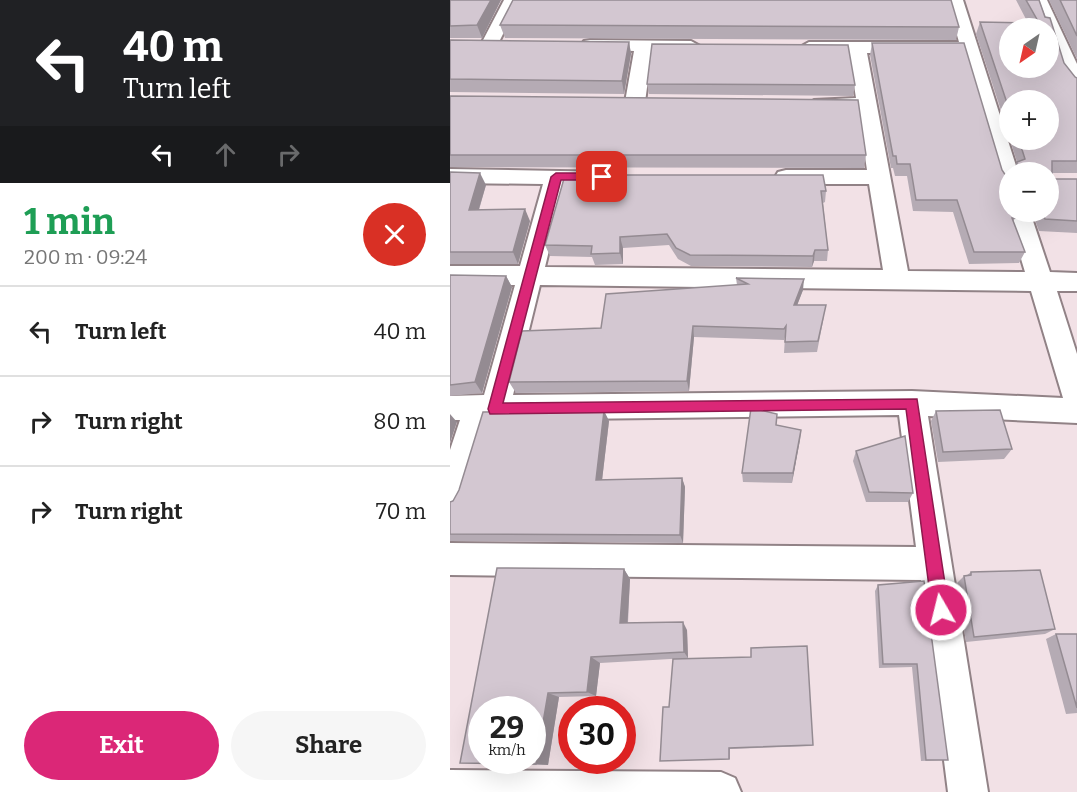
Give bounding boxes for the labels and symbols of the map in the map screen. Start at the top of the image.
north arrow [999,18,1059,78]
pin [576,151,627,202]
position arrow [909,578,973,642]
speed limit sign: 30 [558,696,636,774]

